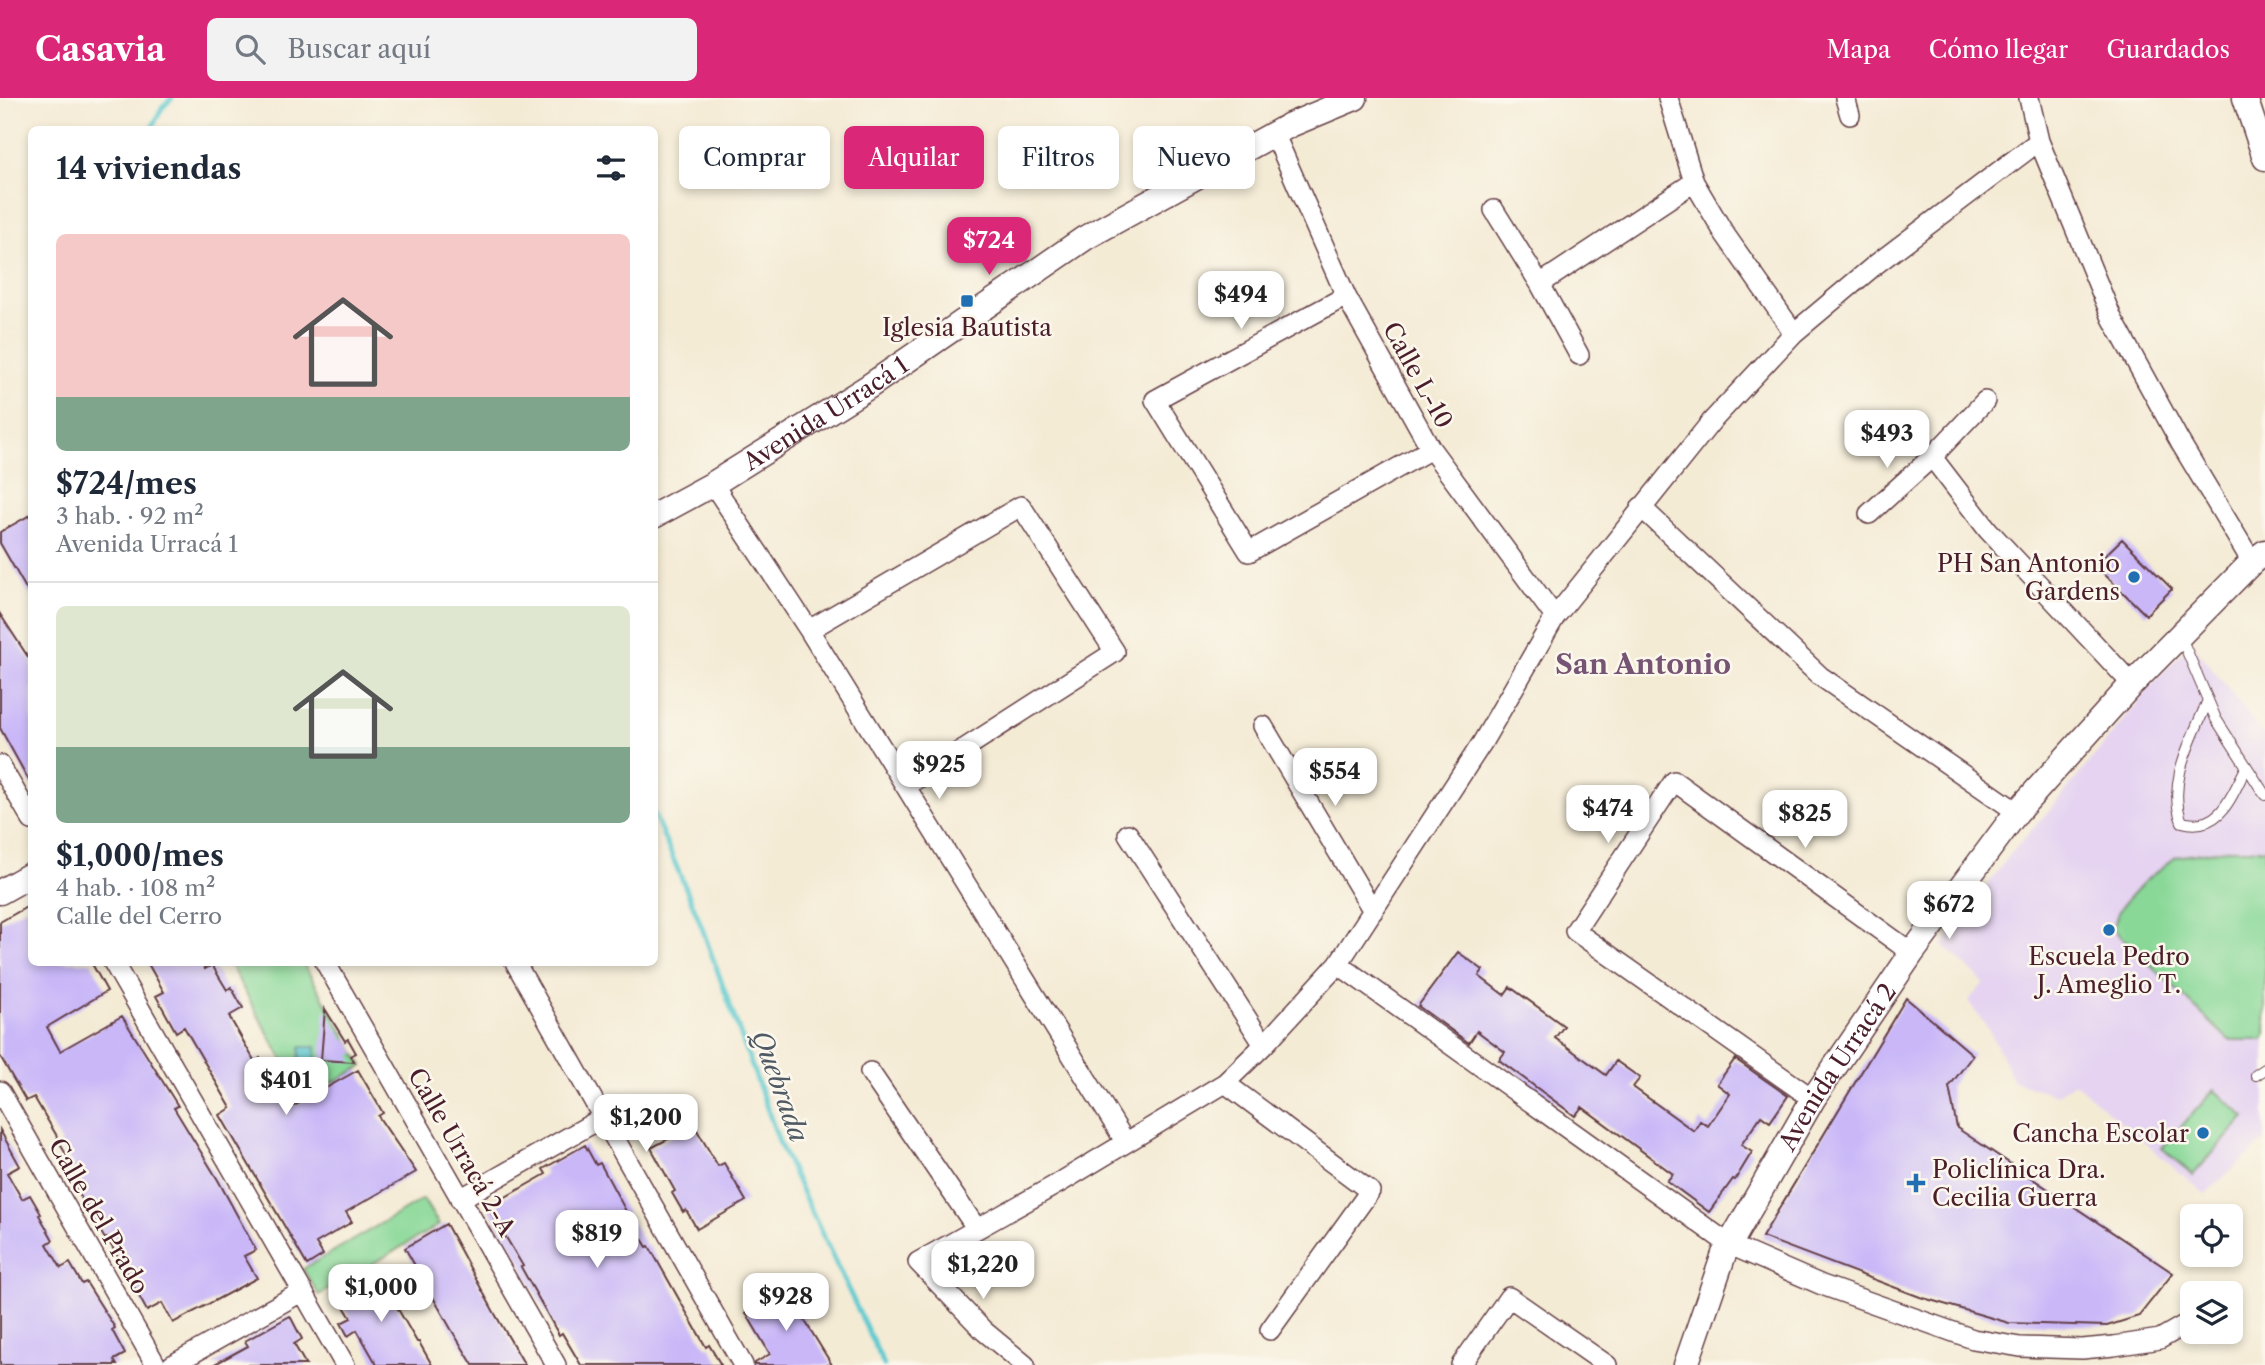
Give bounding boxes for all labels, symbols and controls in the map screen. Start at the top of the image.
search box [207,18,697,81]
text: Casavia [35,29,165,70]
icon: search [231,30,269,68]
text: Buscar aquí [287,33,431,65]
text: Mapa [1826,35,1891,64]
text: Cómo llegar [1929,35,2068,64]
text: Guardados [2106,35,2230,64]
chip: Comprar [679,126,830,189]
chip: Alquilar [844,126,984,189]
chip: Filtros [998,126,1119,189]
chip: Nuevo [1133,126,1255,189]
icon: filters [592,149,630,187]
text: 14 viviendas [56,150,242,187]
pin: $724 [948,218,1030,277]
text: $724 [963,226,1015,254]
pin: $494 [1200,272,1282,331]
icon: home [280,279,406,405]
text: $494 [1214,280,1268,308]
marker: Iglesia Bautista [959,293,975,309]
place label: Iglesia Bautista [882,313,1052,342]
street label: Calle L-10 [1377,317,1459,433]
street label: Avenida Urracá 1 [737,350,913,477]
pin: $493 [1846,410,1928,470]
text: $493 [1860,419,1914,447]
text: $724/mes [56,465,197,502]
text: 3 hab. · 92 m² [56,502,204,530]
text: Avenida Urracá 1 [56,530,238,558]
place label: PH San Antonio Gardens [1937,549,2120,606]
marker: PH San Antonio Gardens [2126,569,2142,585]
district label: San Antonio [1555,647,1731,681]
icon: home [280,651,406,777]
pin: $925 [898,742,980,801]
pin: $554 [1294,748,1376,808]
text: $925 [913,750,965,778]
text: $554 [1309,757,1361,785]
pin: $474 [1567,786,1649,845]
pin: $825 [1764,790,1846,850]
text: $474 [1582,794,1634,822]
text: $825 [1778,799,1832,827]
text: $1,000/mes [56,837,224,874]
text: 4 hab. · 108 m² [56,874,215,902]
pin: $672 [1908,882,1990,941]
text: $672 [1923,890,1975,918]
text: Calle del Cerro [56,902,222,930]
marker: Escuela Pedro J. Ameglio T. [2101,922,2117,938]
place label: Escuela Pedro J. Ameglio T. [2028,942,2190,999]
street label: Avenida Urracá 2 [1772,978,1902,1156]
water label: Quebrada [745,1026,815,1147]
pin: $401 [245,1058,327,1117]
street label: Calle Urracá 2-A [402,1063,522,1242]
text: $401 [260,1066,312,1094]
pin: $1,200 [589,1094,703,1154]
text: $1,200 [610,1103,682,1131]
place label: Cancha Escolar [2012,1119,2189,1148]
marker: Cancha Escolar [2195,1125,2211,1141]
street label: Calle del Prado [43,1133,155,1299]
place label: Policlínica Dra. Cecilia Guerra [1932,1155,2106,1212]
marker: Policlínica Dra. Cecilia Guerra [1906,1173,1926,1193]
map controls [2180,1204,2243,1344]
button: locate [2180,1204,2243,1267]
pin: $819 [556,1210,638,1270]
text: $819 [571,1219,623,1247]
pin: $1,220 [926,1242,1040,1301]
text: $1,220 [947,1250,1019,1278]
pin: $1,000 [324,1264,438,1324]
text: $1,000 [344,1273,418,1301]
pin: $928 [745,1274,827,1333]
button: layers [2180,1281,2243,1344]
text: $928 [759,1282,813,1310]

